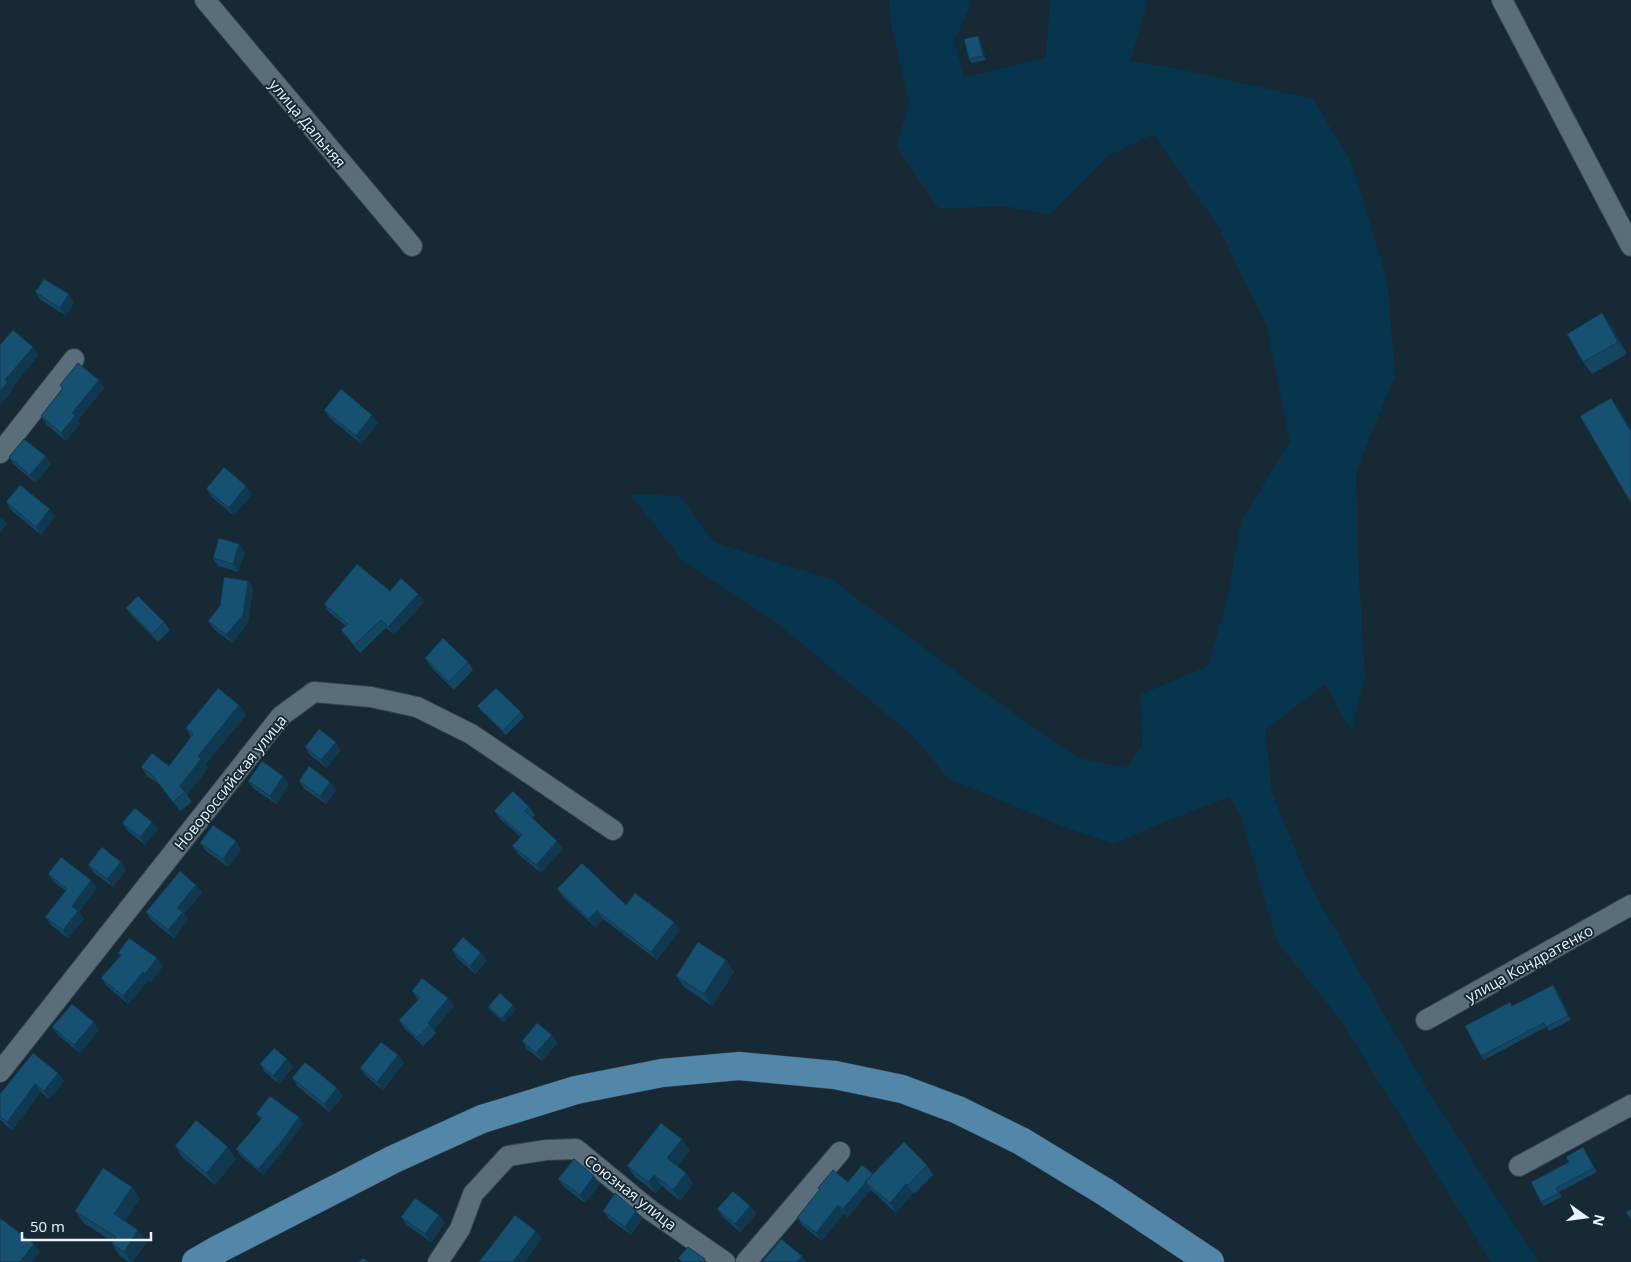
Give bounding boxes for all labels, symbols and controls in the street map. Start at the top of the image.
street label: улица Дальняя [265,75,351,171]
street label: Новороссийская улица [169,710,291,854]
street label: улица Кондратенко [1462,920,1596,1006]
street label: Союзная улица [581,1150,681,1234]
north arrow [1561,1192,1611,1242]
scale bar [22,1210,151,1242]
text: N [1589,1212,1610,1228]
text: 50 m [30,1216,65,1236]

